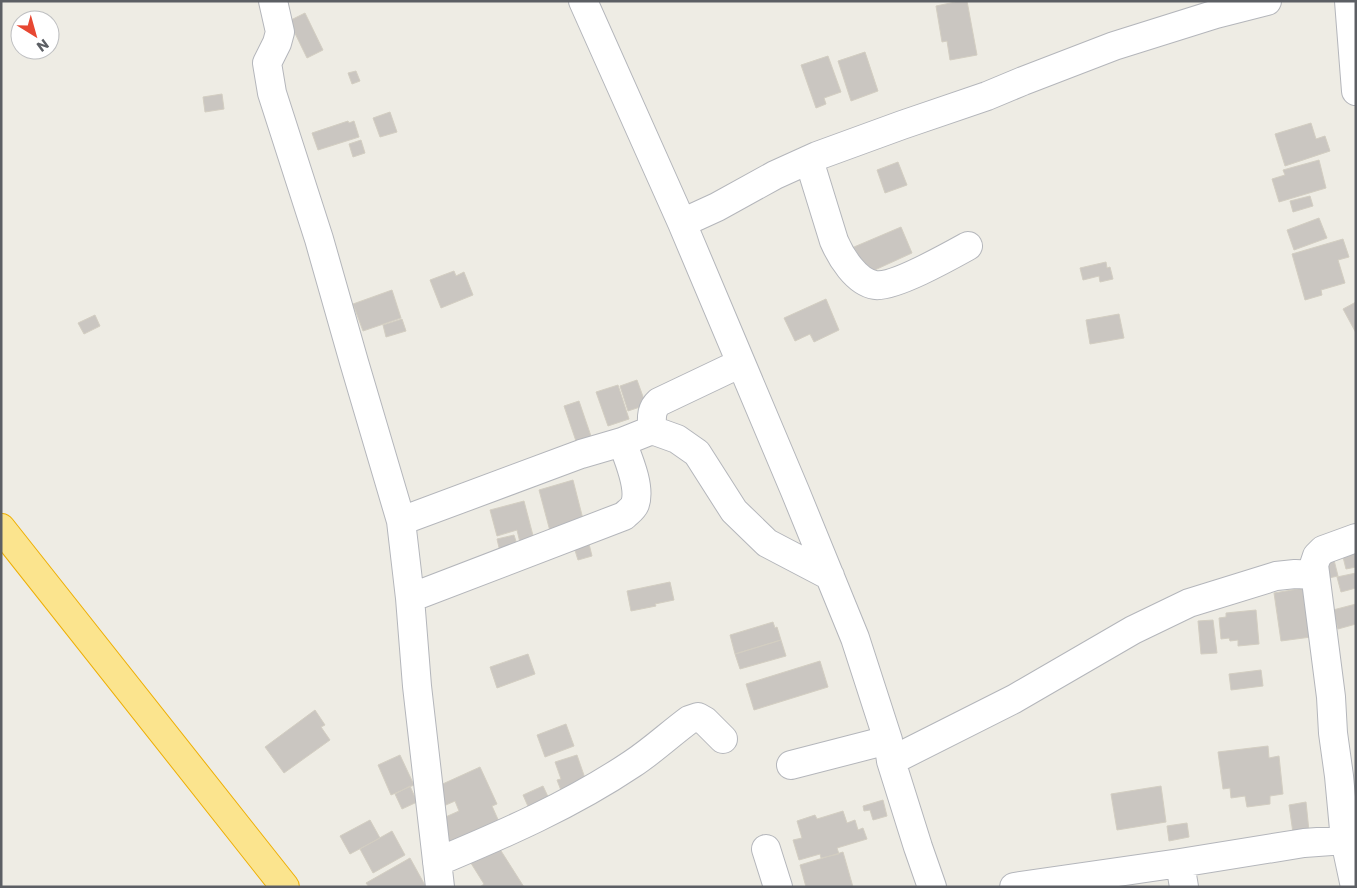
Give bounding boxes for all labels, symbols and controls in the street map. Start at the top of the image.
north arrow [10,10,60,60]
text: N [33,34,53,57]

